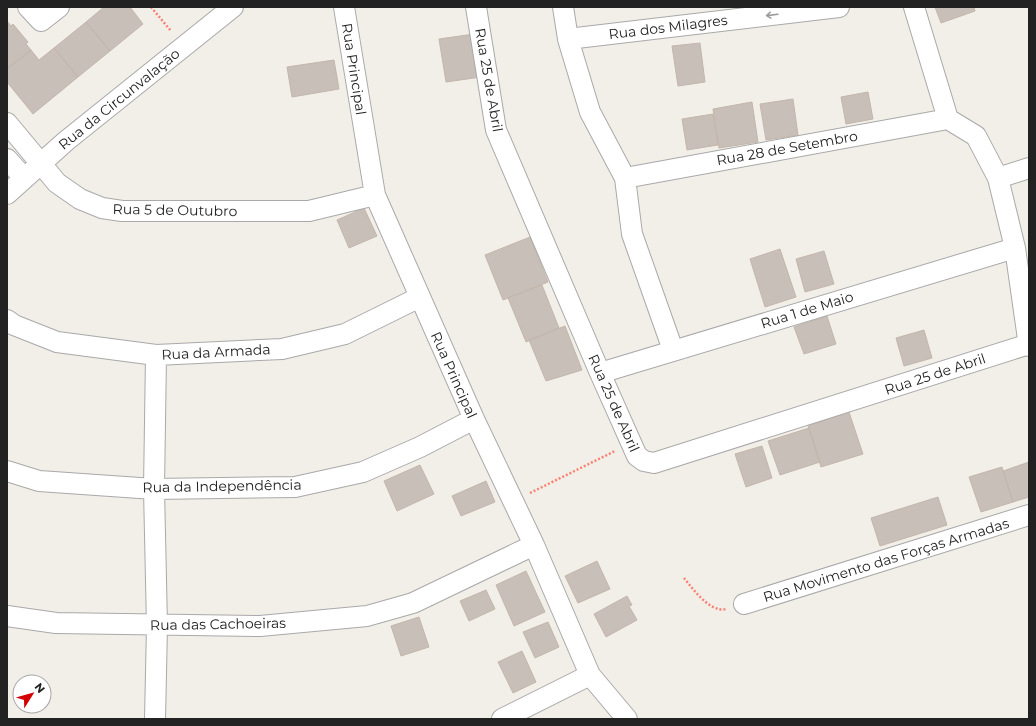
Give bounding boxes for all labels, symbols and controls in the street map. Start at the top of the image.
street label: Rua dos Milagres [607,11,729,43]
one-way arrow [766,11,779,19]
street label: Rua Principal [338,22,370,116]
street label: Rua 25 de Abril [471,27,507,133]
street label: Rua da Circunvalação [55,44,184,154]
street label: Rua 28 de Setembro [715,127,859,169]
street label: Rua 5 de Outubro [113,200,238,220]
street label: Rua 1 de Maio [758,287,856,333]
street label: Rua Principal [427,329,481,421]
street label: Rua da Armada [161,340,271,364]
street label: Rua 25 de Abril [882,349,988,399]
street label: Rua 25 de Abril [584,351,644,455]
street label: Rua da Independência [142,476,302,496]
street label: Rua Movimento das Forças Armadas [761,514,1011,606]
street label: Rua das Cachoeiras [150,614,286,634]
north arrow [12,674,52,714]
text: N [32,680,48,696]

